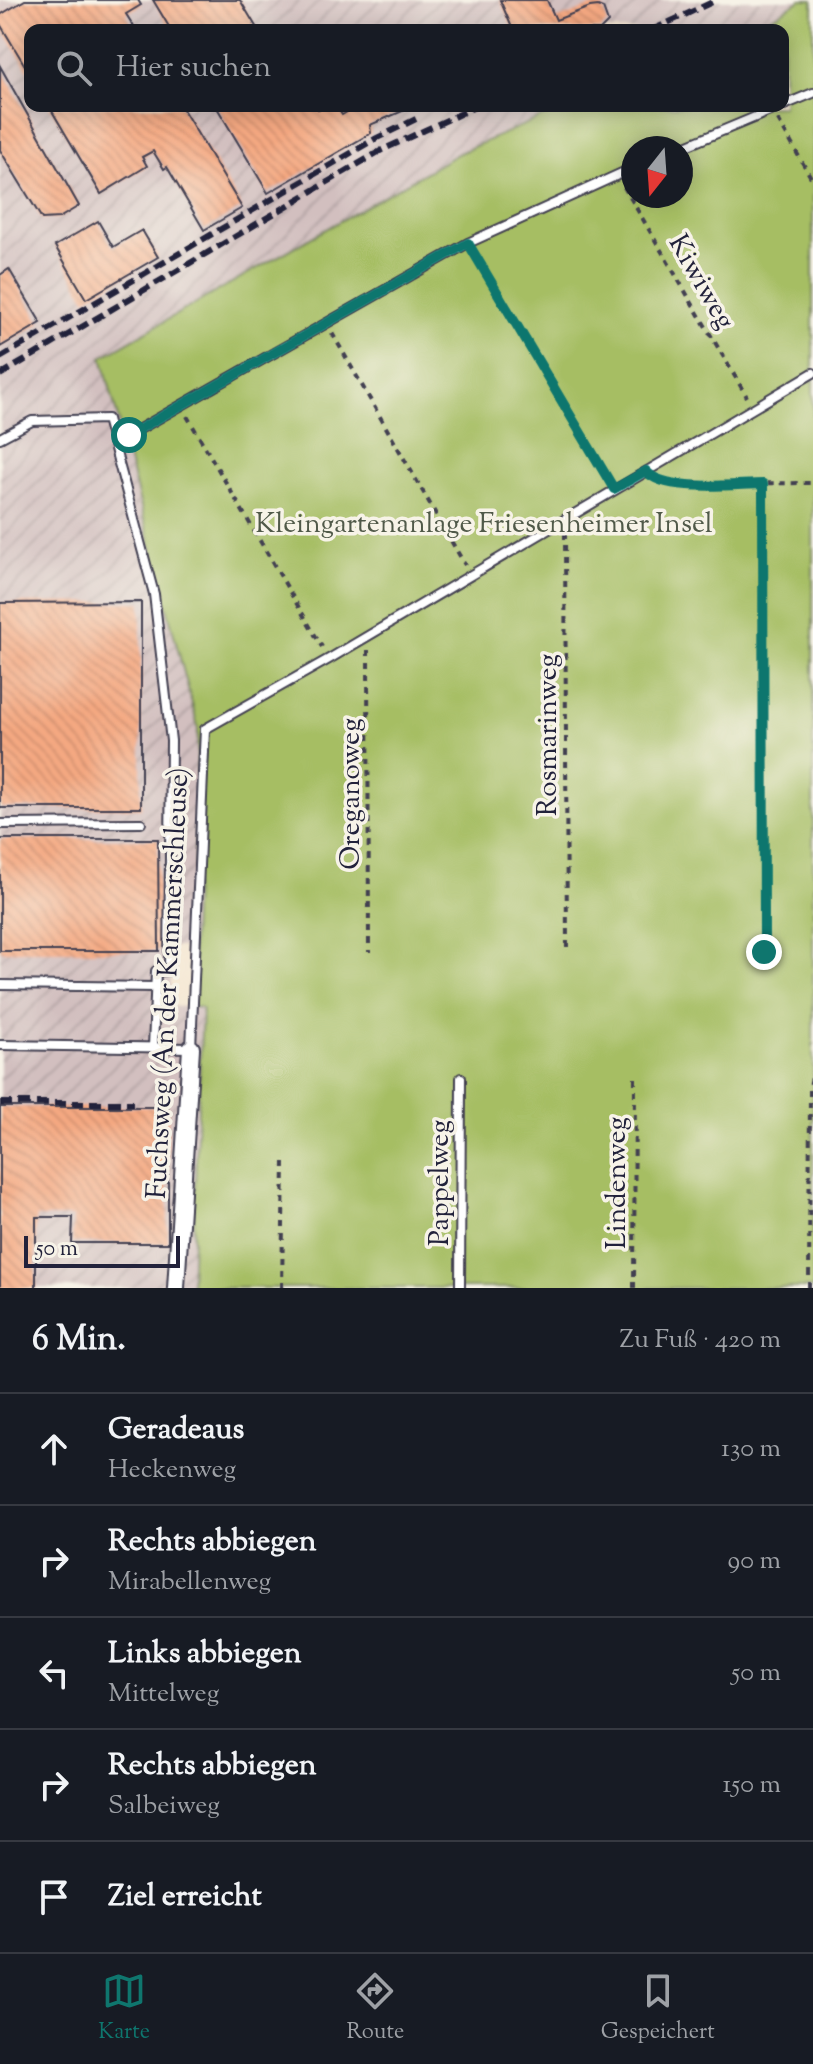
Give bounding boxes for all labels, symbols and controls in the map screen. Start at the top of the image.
search box [24,24,789,112]
icon: search [52,46,96,90]
text: Hier suchen [116,47,271,90]
north arrow [621,136,693,208]
street label: Kiwiweg [657,228,744,337]
route start [111,417,147,453]
park label: Kleingartenanlage Friesenheimer Insel [255,505,713,545]
street label: Rosmarinweg [529,654,569,816]
street label: Oreganoweg [332,718,372,870]
street label: Fuchsweg (An der Kammerschleuse) [138,766,200,1200]
route end [746,934,782,970]
street label: Lindenweg [598,1117,638,1249]
street label: Pappelweg [421,1120,461,1246]
scale bar [24,1232,180,1268]
text: 50 m [36,1234,78,1266]
text: 6 Min. [32,1316,126,1365]
text: Zu Fuß · 420 m [619,1322,781,1359]
text: Geradeaus [108,1409,244,1452]
icon: ahead [32,1427,76,1471]
text: 130 m [721,1431,781,1468]
text: Heckenweg [108,1452,236,1489]
text: Rechts abbiegen [108,1521,316,1564]
icon: right [32,1539,76,1583]
text: 90 m [728,1543,781,1580]
text: Mirabellenweg [108,1564,271,1601]
text: Links abbiegen [108,1633,301,1676]
icon: left [32,1651,76,1695]
text: 50 m [731,1655,781,1692]
text: Mittelweg [108,1676,219,1713]
text: Rechts abbiegen [108,1745,316,1788]
icon: right [32,1763,76,1807]
text: 150 m [722,1767,781,1804]
text: Salbeiweg [108,1788,220,1825]
icon: arrive [32,1875,76,1919]
text: Ziel erreicht [108,1876,262,1919]
tab: Karte [98,1969,150,2049]
tab: Route [347,1969,404,2049]
tab: Gespeichert [601,1969,715,2049]

